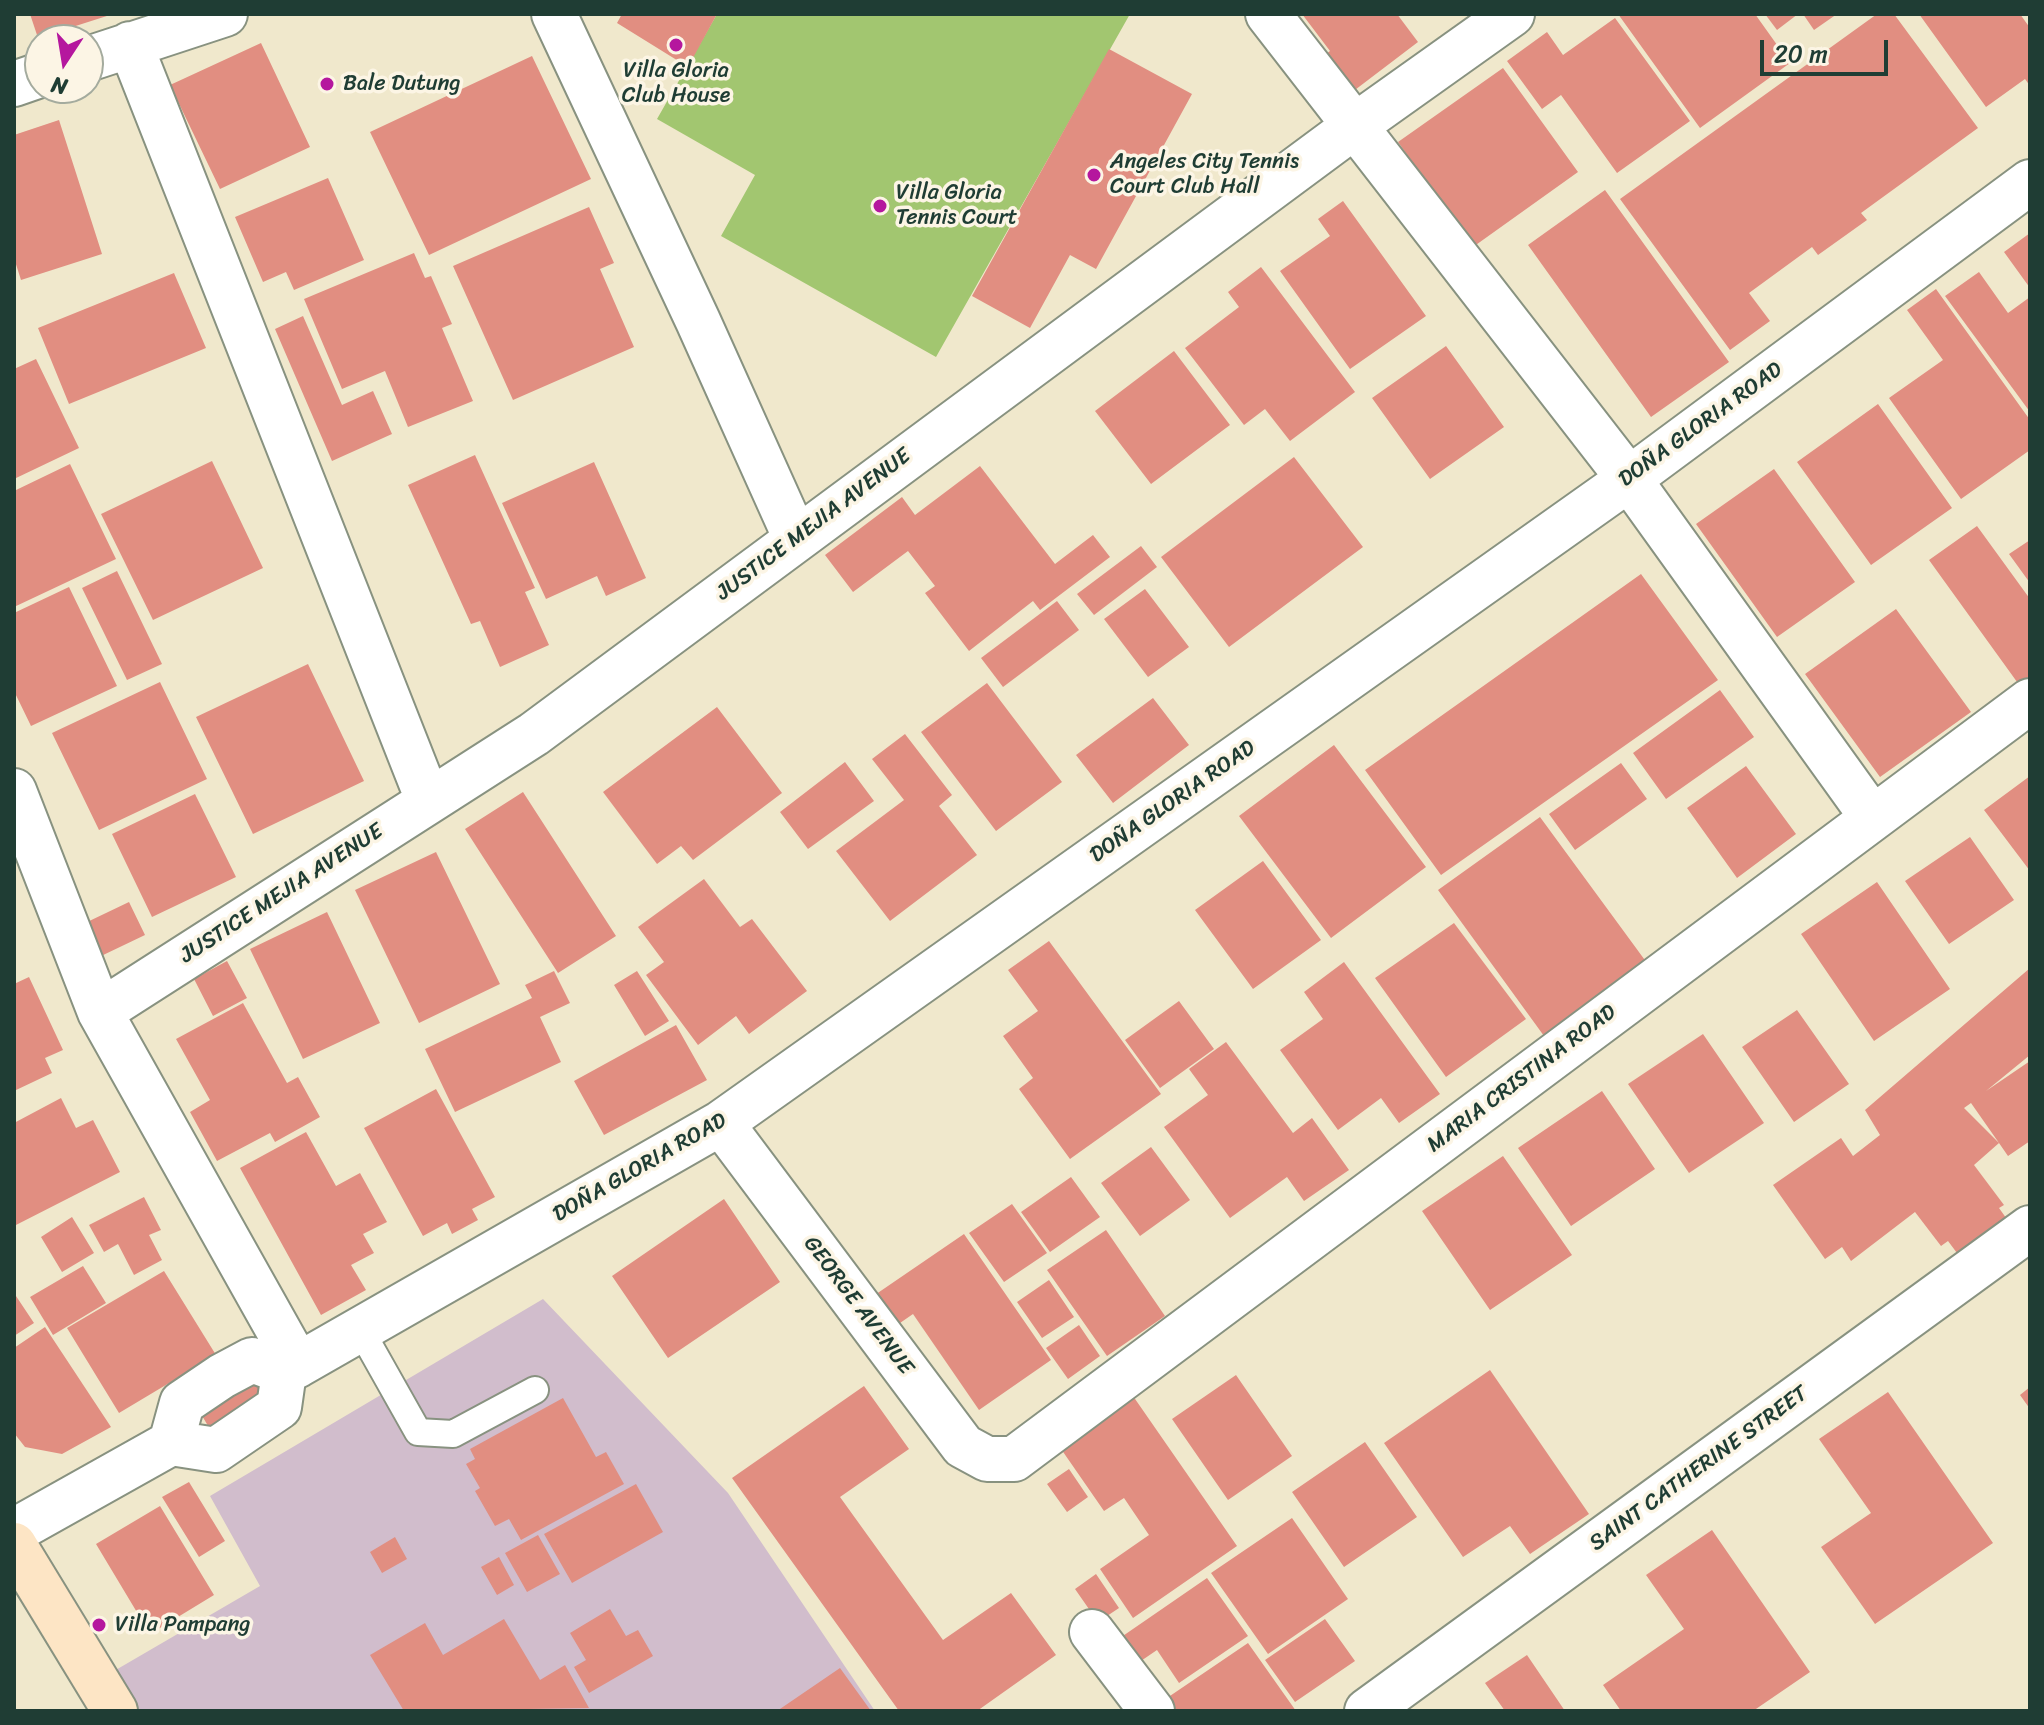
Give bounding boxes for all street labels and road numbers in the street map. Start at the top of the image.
street label: DOÑA GLORIA ROAD [1614,357,1788,493]
street label: JUSTICE MEJIA AVENUE [712,443,916,607]
street label: DOÑA GLORIA ROAD [1085,735,1261,869]
street label: JUSTICE MEJIA AVENUE [176,818,388,970]
street label: MARIA CRISTINA ROAD [1422,999,1622,1159]
street label: DOÑA GLORIA ROAD [549,1108,731,1228]
street label: GEORGE AVENUE [797,1232,919,1380]
street label: SAINT CATHERINE STREET [1585,1381,1813,1557]

